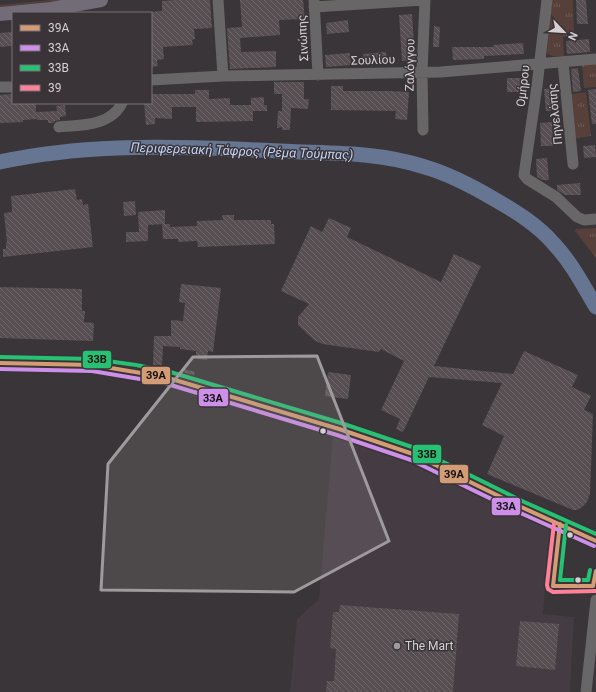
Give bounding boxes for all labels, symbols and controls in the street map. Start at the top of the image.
legend [12,12,152,104]
north arrow [544,12,584,52]
street label: Σινώπης [295,14,311,62]
text: 39Α [48,21,69,35]
text: N [565,30,580,42]
street label: Ζαλόγγου [403,39,417,91]
text: 33A [48,41,69,55]
street label: Σουλίου [351,52,395,68]
text: 33Β [48,61,69,75]
street label: Ομήρου [513,64,533,108]
text: 39 [48,81,62,95]
street label: Πηνελόπης [545,83,565,145]
water label: Περιφερειακή Τάφρος (Ρέμα Τούμπας) [130,140,354,162]
line badge: 33Β [82,350,112,369]
text: 33Β [87,353,107,366]
line badge: 39Α [141,366,171,385]
text: 39Α [146,369,167,382]
line badge: 33A [198,388,229,407]
text: 33A [203,392,224,405]
unlabelled marker [318,426,328,436]
line badge: 33Β [412,444,442,464]
text: 33Β [417,448,437,461]
line badge: 39Α [439,464,469,484]
text: 39Α [444,468,465,481]
line badge: 33A [491,497,521,516]
text: 33A [496,500,517,513]
unlabelled marker [565,530,575,540]
unlabelled marker [573,575,583,585]
place label: The Mart [405,639,453,653]
marker: The Mart [392,641,402,651]

